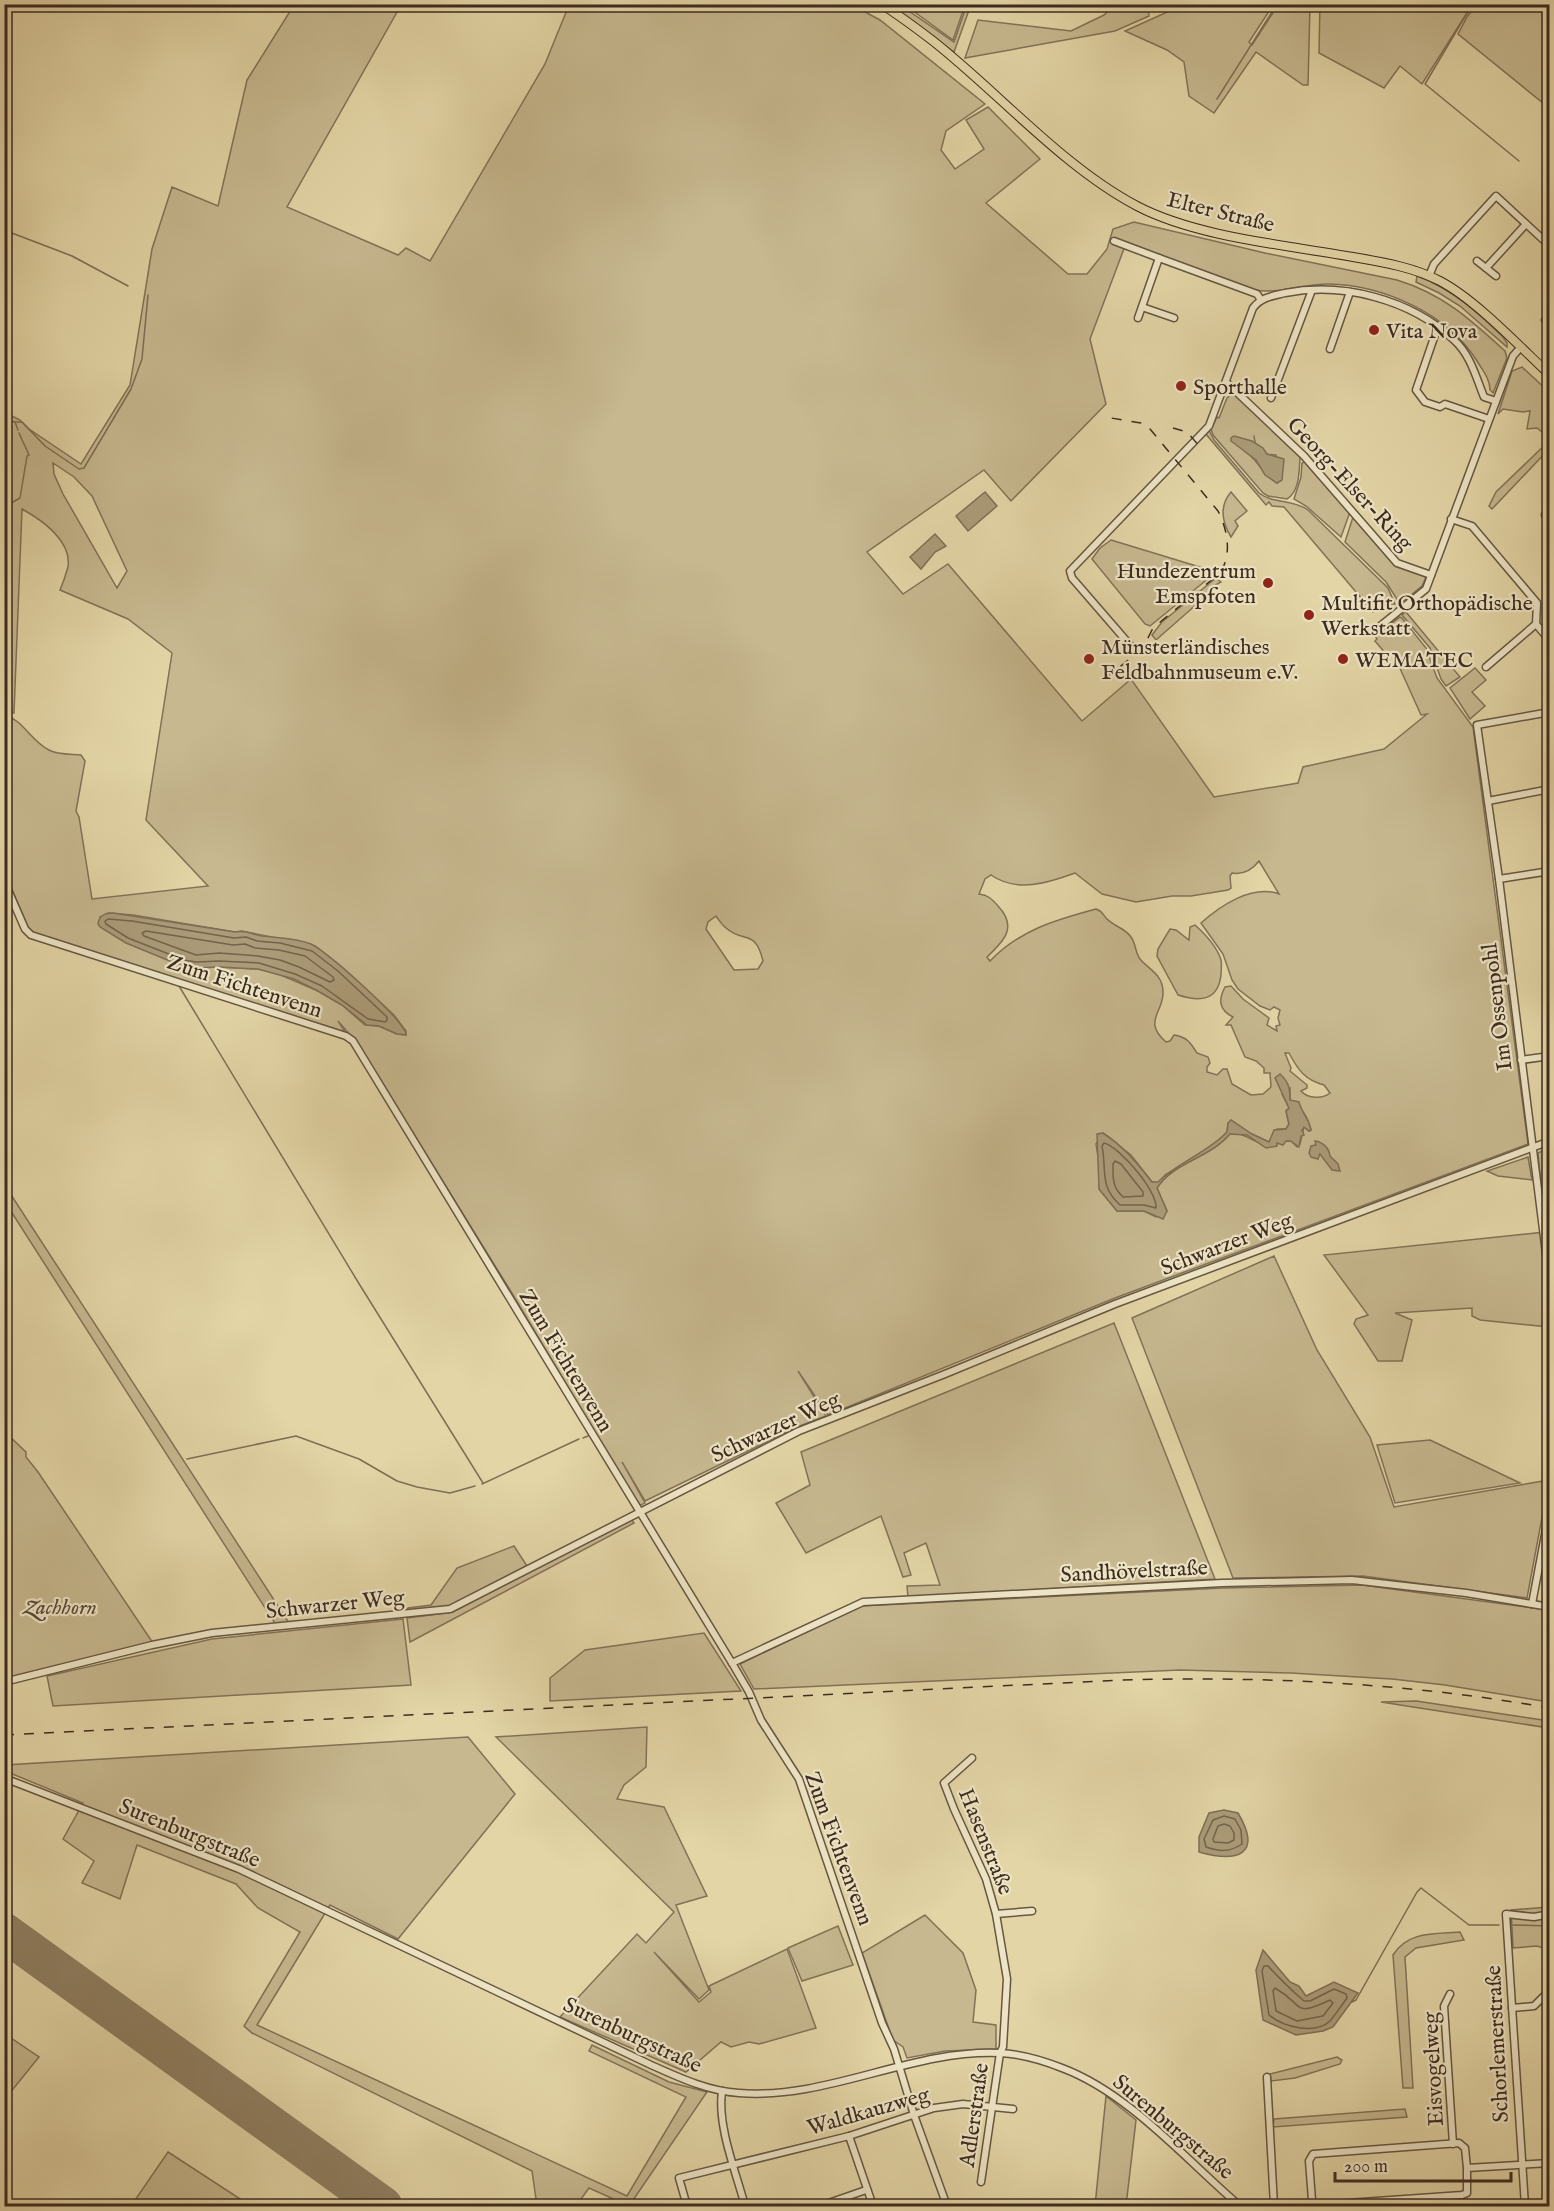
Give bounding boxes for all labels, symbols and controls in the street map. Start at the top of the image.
street label: Elter Straße [1164,186,1277,240]
place label: Vita Nova [1385,318,1478,346]
marker: Vita Nova [1367,323,1381,337]
place label: Sporthalle [1193,374,1287,402]
marker: Sporthalle [1174,379,1188,393]
street label: Georg-Elser-Ring [1280,411,1420,558]
place label: Hundezentrum Emspfoten [1116,558,1256,611]
marker: Hundezentrum Emspfoten [1261,576,1275,590]
place label: Multifit Orthopädische Werkstatt [1321,590,1533,643]
marker: Multifit Orthopädische Werkstatt [1302,608,1316,622]
place label: Münsterländisches Feldbahnmuseum e.V. [1101,634,1298,687]
place label: WEMATEC [1355,647,1473,675]
marker: Münsterländisches Feldbahnmuseum e.V. [1082,652,1096,666]
marker: WEMATEC [1336,652,1350,666]
street label: Im Ossenpohl [1476,941,1520,1072]
street label: Zum Fichtenvenn [163,949,326,1025]
street label: Schwarzer Weg [1157,1206,1298,1283]
street label: Zum Fichtenvenn [512,1284,619,1438]
street label: Schwarzer Weg [707,1385,846,1470]
street label: Sandhövelstraße [1060,1554,1209,1590]
street label: Schwarzer Weg [265,1584,407,1626]
park label: Zachhorn [21,1594,97,1622]
street label: Zum Fichtenvenn [797,1768,879,1930]
street label: Hasenstraße [951,1784,1019,1899]
street label: Surenburgstraße [115,1793,264,1875]
street label: Schorlemerstraße [1480,1964,1516,2123]
street label: Surenburgstraße [558,1991,706,2080]
street label: Eisvogelweg [1417,2010,1451,2127]
street label: Adlerstraße [954,2061,996,2170]
street label: Surenburgstraße [1106,2069,1239,2186]
street label: Waldkauzweg [804,2081,934,2143]
scale bar [1335,2145,1510,2183]
text: 200 m [1344,2156,1388,2179]

